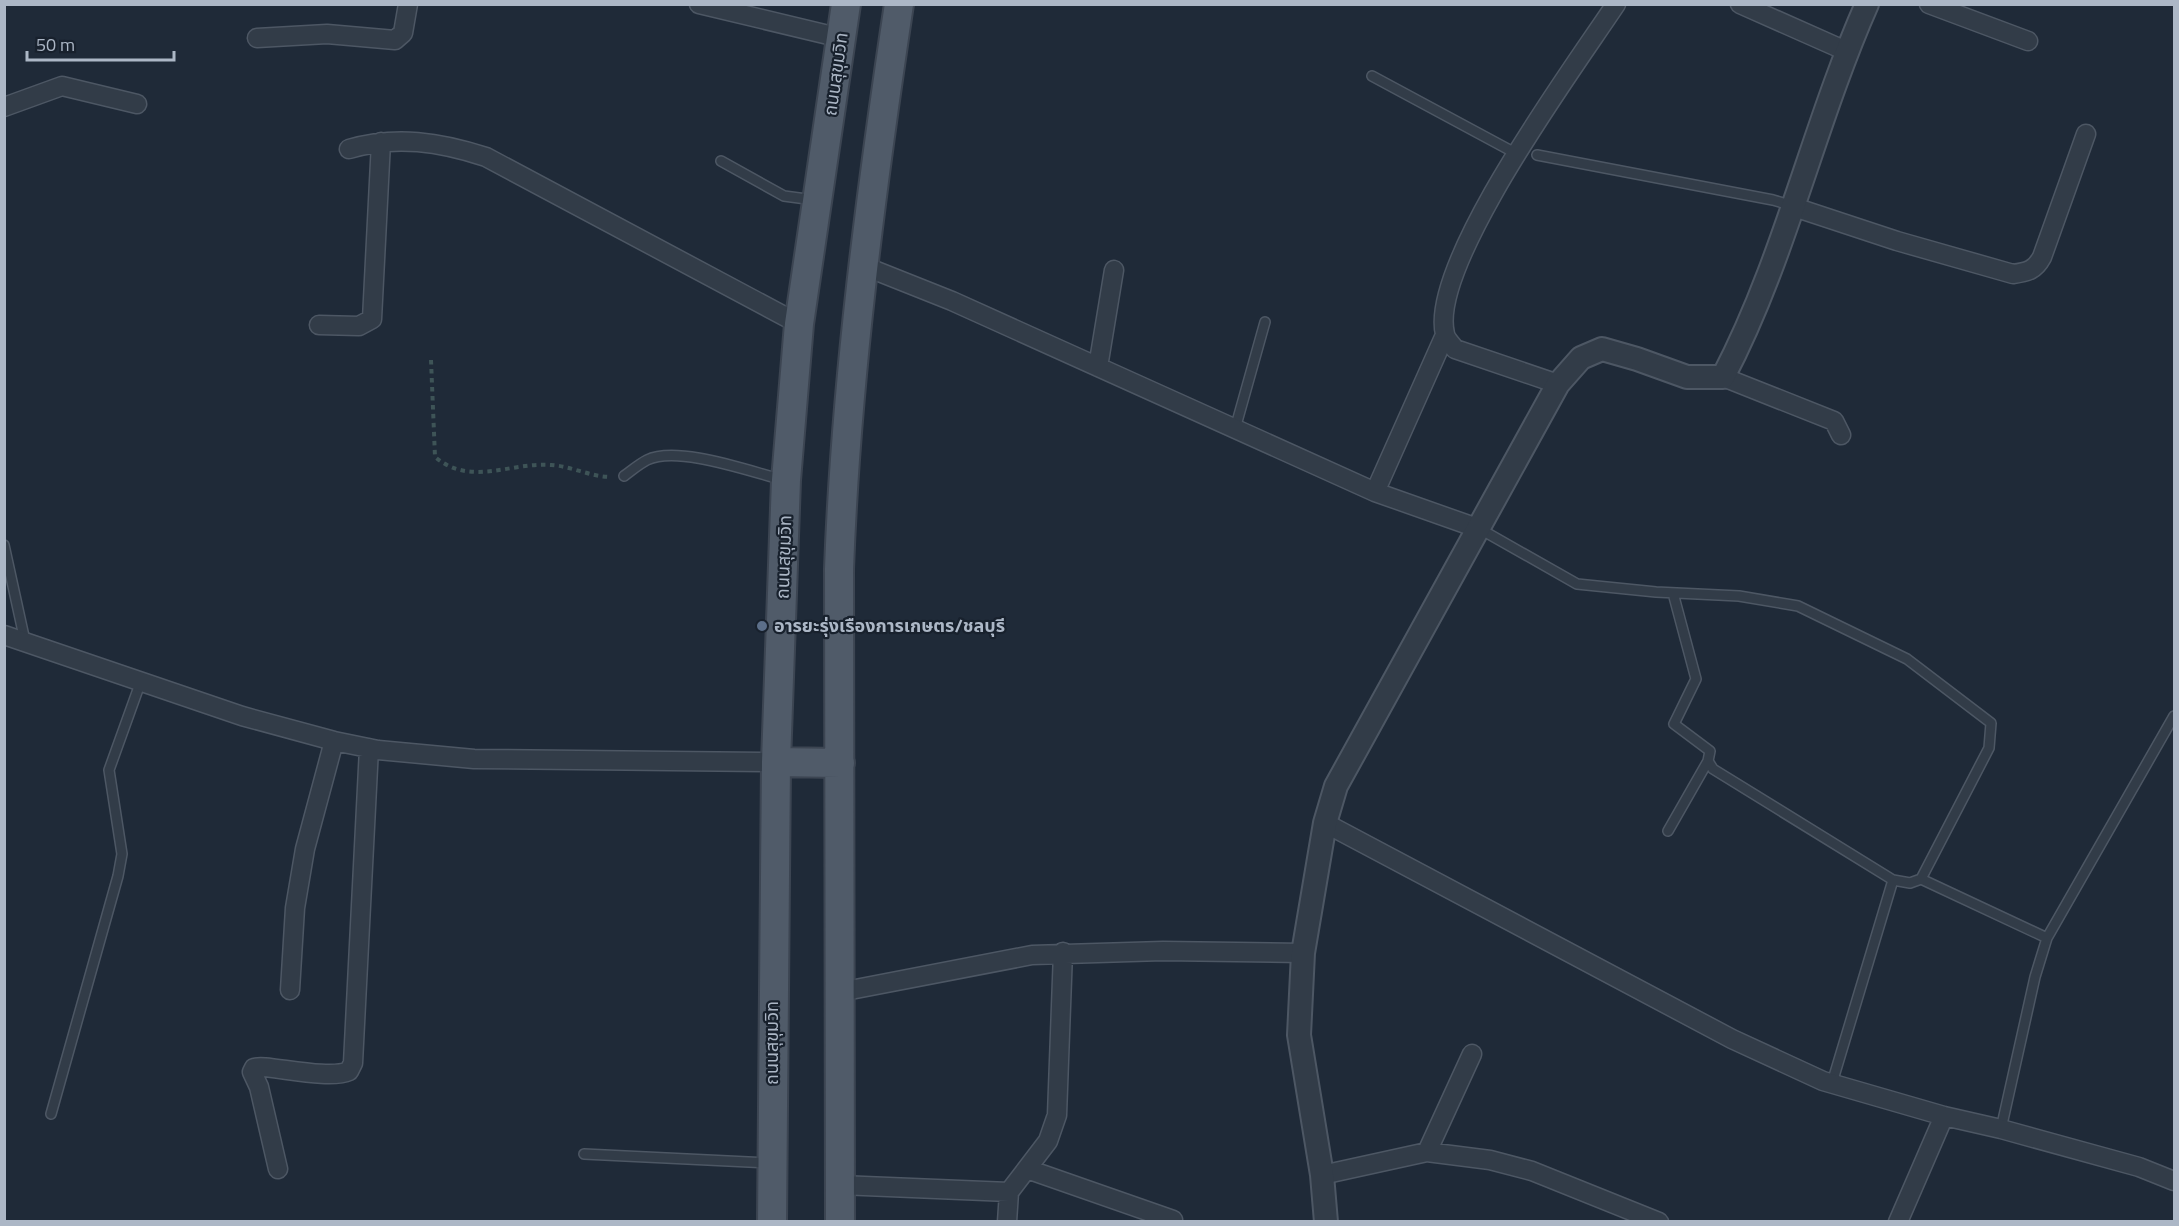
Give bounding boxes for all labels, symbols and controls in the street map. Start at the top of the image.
scale bar [27,24,174,62]
street label: ถนนสุขุมวิท [816,30,855,117]
text: 50 m [36,31,75,58]
street label: ถนนสุขุมวิท [769,515,798,599]
place label: อารยะรุ่งเรืองการเกษตร/ชลบุรี [774,612,1005,639]
marker: อารยะรุ่งเรืองการเกษตร/ชลบุรี [755,619,769,633]
street label: ถนนสุขุมวิท [758,1001,785,1085]

